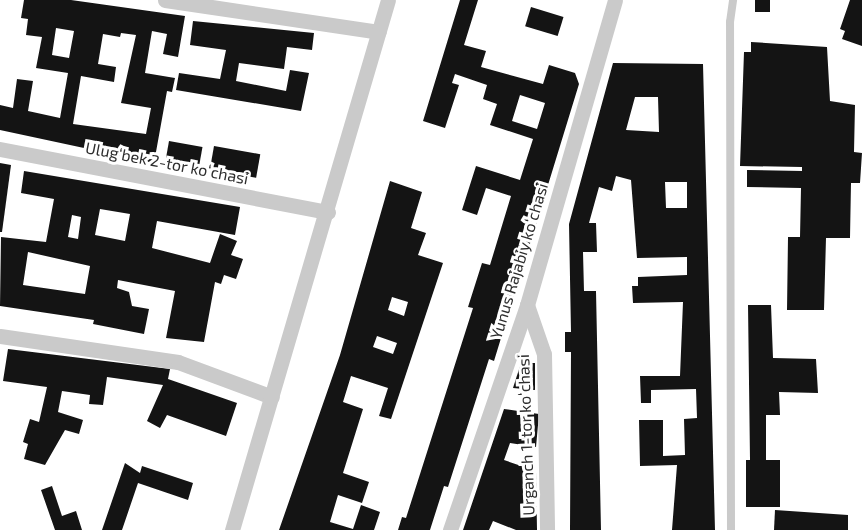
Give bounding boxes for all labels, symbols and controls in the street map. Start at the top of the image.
street label: Ulug‘bek 2-tor koʻchasi [84,138,250,188]
street label: Yunus Rajabiy koʻchasi [486,180,552,342]
street label: Urganch 1-tor koʻchasi [514,354,538,516]

